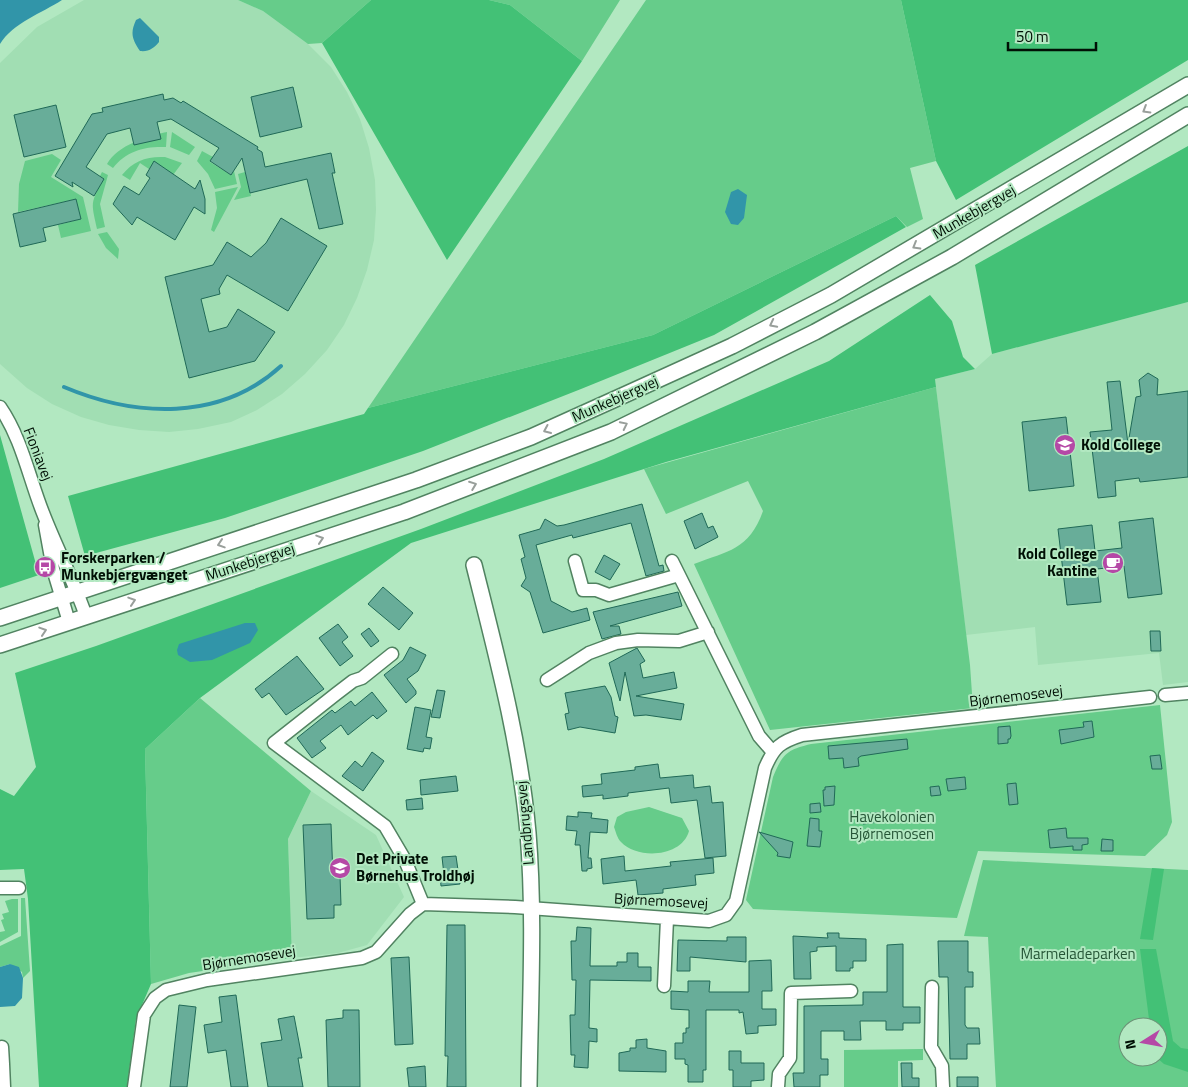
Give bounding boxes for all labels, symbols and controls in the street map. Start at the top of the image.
scale bar [1008,20,1096,52]
text: 50 m [1016,25,1049,48]
one-way arrow [1143,104,1152,114]
street label: Munkebjergvej [928,178,1020,245]
one-way arrow [912,240,921,250]
one-way arrow [769,318,778,328]
street label: Munkebjergvej [568,369,662,428]
one-way arrow [619,421,628,432]
one-way arrow [543,423,552,434]
street label: Fioniavej [18,424,59,484]
school or university icon: Kold College [1053,433,1077,457]
place label: Kold College [1081,433,1161,456]
one-way arrow [468,481,477,491]
one-way arrow [315,535,323,545]
street label: Munkebjergvej [202,536,297,587]
one-way arrow [217,539,225,549]
place label: Kold College Kantine [1017,542,1097,582]
place label: Forskerparken / Munkebjergvænget [61,546,188,586]
cafe icon: Kold College Kantine [1101,551,1125,575]
bus stop icon: Forskerparken / Munkebjergvænget [33,555,57,579]
one-way arrow [127,597,136,607]
one-way arrow [38,626,47,636]
street label: Bjørnemosevej [968,678,1064,713]
street label: Landbrugsvej [509,780,540,866]
park label: Havekolonien Bjørnemosen [849,805,935,845]
place label: Det Private Børnehus Troldhøj [356,847,475,887]
school or university icon: Det Private Børnehus Troldhøj [328,856,352,880]
street label: Bjørnemosevej [613,887,709,914]
street label: Bjørnemosevej [201,939,297,976]
park label: Marmeladeparken [1020,942,1136,965]
north arrow [1118,1017,1168,1067]
text: N [1119,1038,1141,1051]

